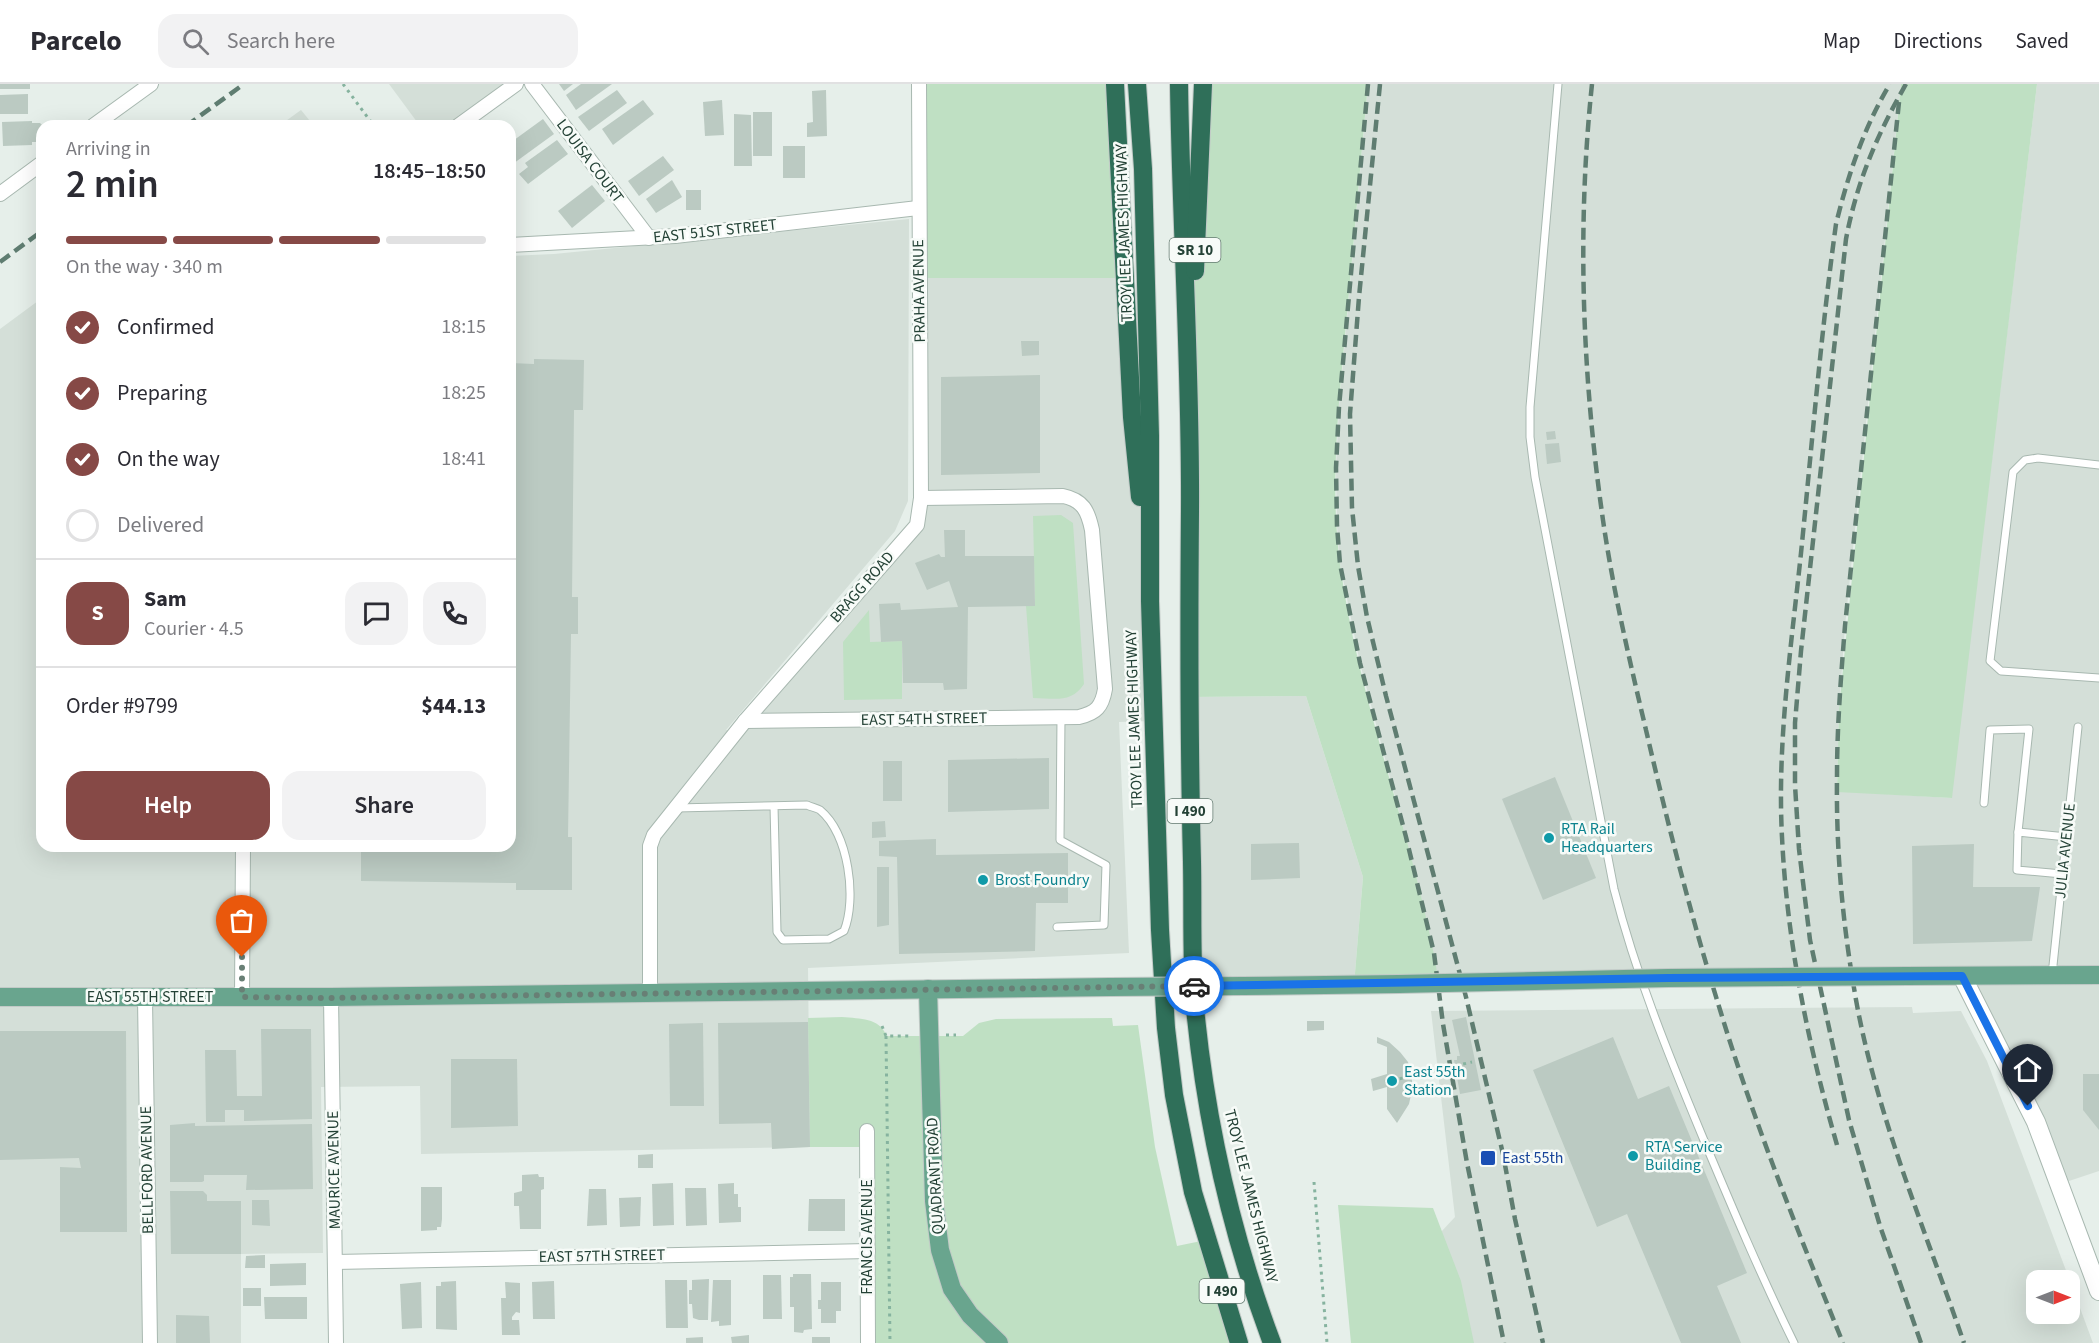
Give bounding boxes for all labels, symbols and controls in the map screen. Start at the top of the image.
search box [158,14,578,68]
text: Parcelo [30,21,122,61]
icon: search [179,25,212,58]
text: Search here [227,25,335,57]
text: Map [1823,26,1861,56]
text: Directions [1894,26,1982,56]
text: Saved [2015,26,2069,56]
street label: LOUISA COURT [551,114,629,208]
text: Arriving in [66,135,151,163]
street label: TROY LEE JAMES HIGHWAY [1110,143,1138,323]
text: 18:45–18:50 [373,155,486,187]
text: 2 min [66,157,159,213]
street label: EAST 51ST STREET [652,214,778,248]
road number: SR 10 [1170,238,1220,262]
street label: PRAHA AVENUE [907,239,931,343]
text: On the way · 340 m [66,253,223,281]
icon: check [66,311,99,344]
text: Confirmed [117,311,214,343]
text: 18:15 [441,313,486,341]
icon: check [66,377,99,410]
text: Preparing [117,377,207,409]
text: 18:25 [441,379,486,407]
icon: check [66,443,99,476]
text: On the way [117,443,220,475]
text: 18:41 [441,445,486,473]
text: Delivered [117,509,204,541]
street label: BRAGG ROAD [825,546,899,627]
button: chat [345,582,408,645]
button: phone [423,582,486,645]
text: Sam [144,583,187,615]
text: S [91,597,104,629]
text: Courier · 4.5 [144,615,244,643]
street label: TROY LEE JAMES HIGHWAY [1120,629,1148,809]
text: Order #9799 [66,690,178,722]
text: $44.13 [421,690,486,722]
street label: EAST 54TH STREET [861,707,988,731]
button: Help [66,771,270,840]
button: Share [282,771,486,840]
road number: I 490 [1168,799,1212,823]
street label: JULIA AVENUE [2049,802,2081,900]
place label: RTA Rail Headquarters [1561,818,1653,858]
marker: RTA Rail Headquarters [1542,831,1556,845]
place label: Brost Foundry [995,869,1090,891]
marker: Brost Foundry [976,873,990,887]
pin [216,895,267,957]
icon: bag [225,904,258,937]
courier [1164,956,1224,1016]
icon: car [1178,970,1211,1003]
street label: EAST 55TH STREET [87,986,214,1008]
pin [2002,1044,2053,1106]
icon: home [2011,1053,2044,1086]
place label: East 55th Station [1404,1061,1466,1101]
marker: East 55th Station [1385,1074,1399,1088]
street label: BELLFORD AVENUE [135,1106,159,1234]
street label: TROY LEE JAMES HIGHWAY [1219,1107,1283,1286]
street label: MAURICE AVENUE [322,1110,346,1230]
street label: QUADRANT ROAD [921,1117,949,1235]
place label: RTA Service Building [1645,1136,1723,1176]
place label: East 55th [1502,1147,1564,1169]
marker: East 55th [1479,1149,1497,1167]
marker: RTA Service Building [1626,1149,1640,1163]
street label: FRANCIS AVENUE [856,1179,878,1295]
street label: EAST 57TH STREET [539,1244,666,1268]
north arrow [2026,1270,2080,1324]
map controls [2026,1270,2080,1324]
road number: I 490 [1200,1279,1244,1303]

